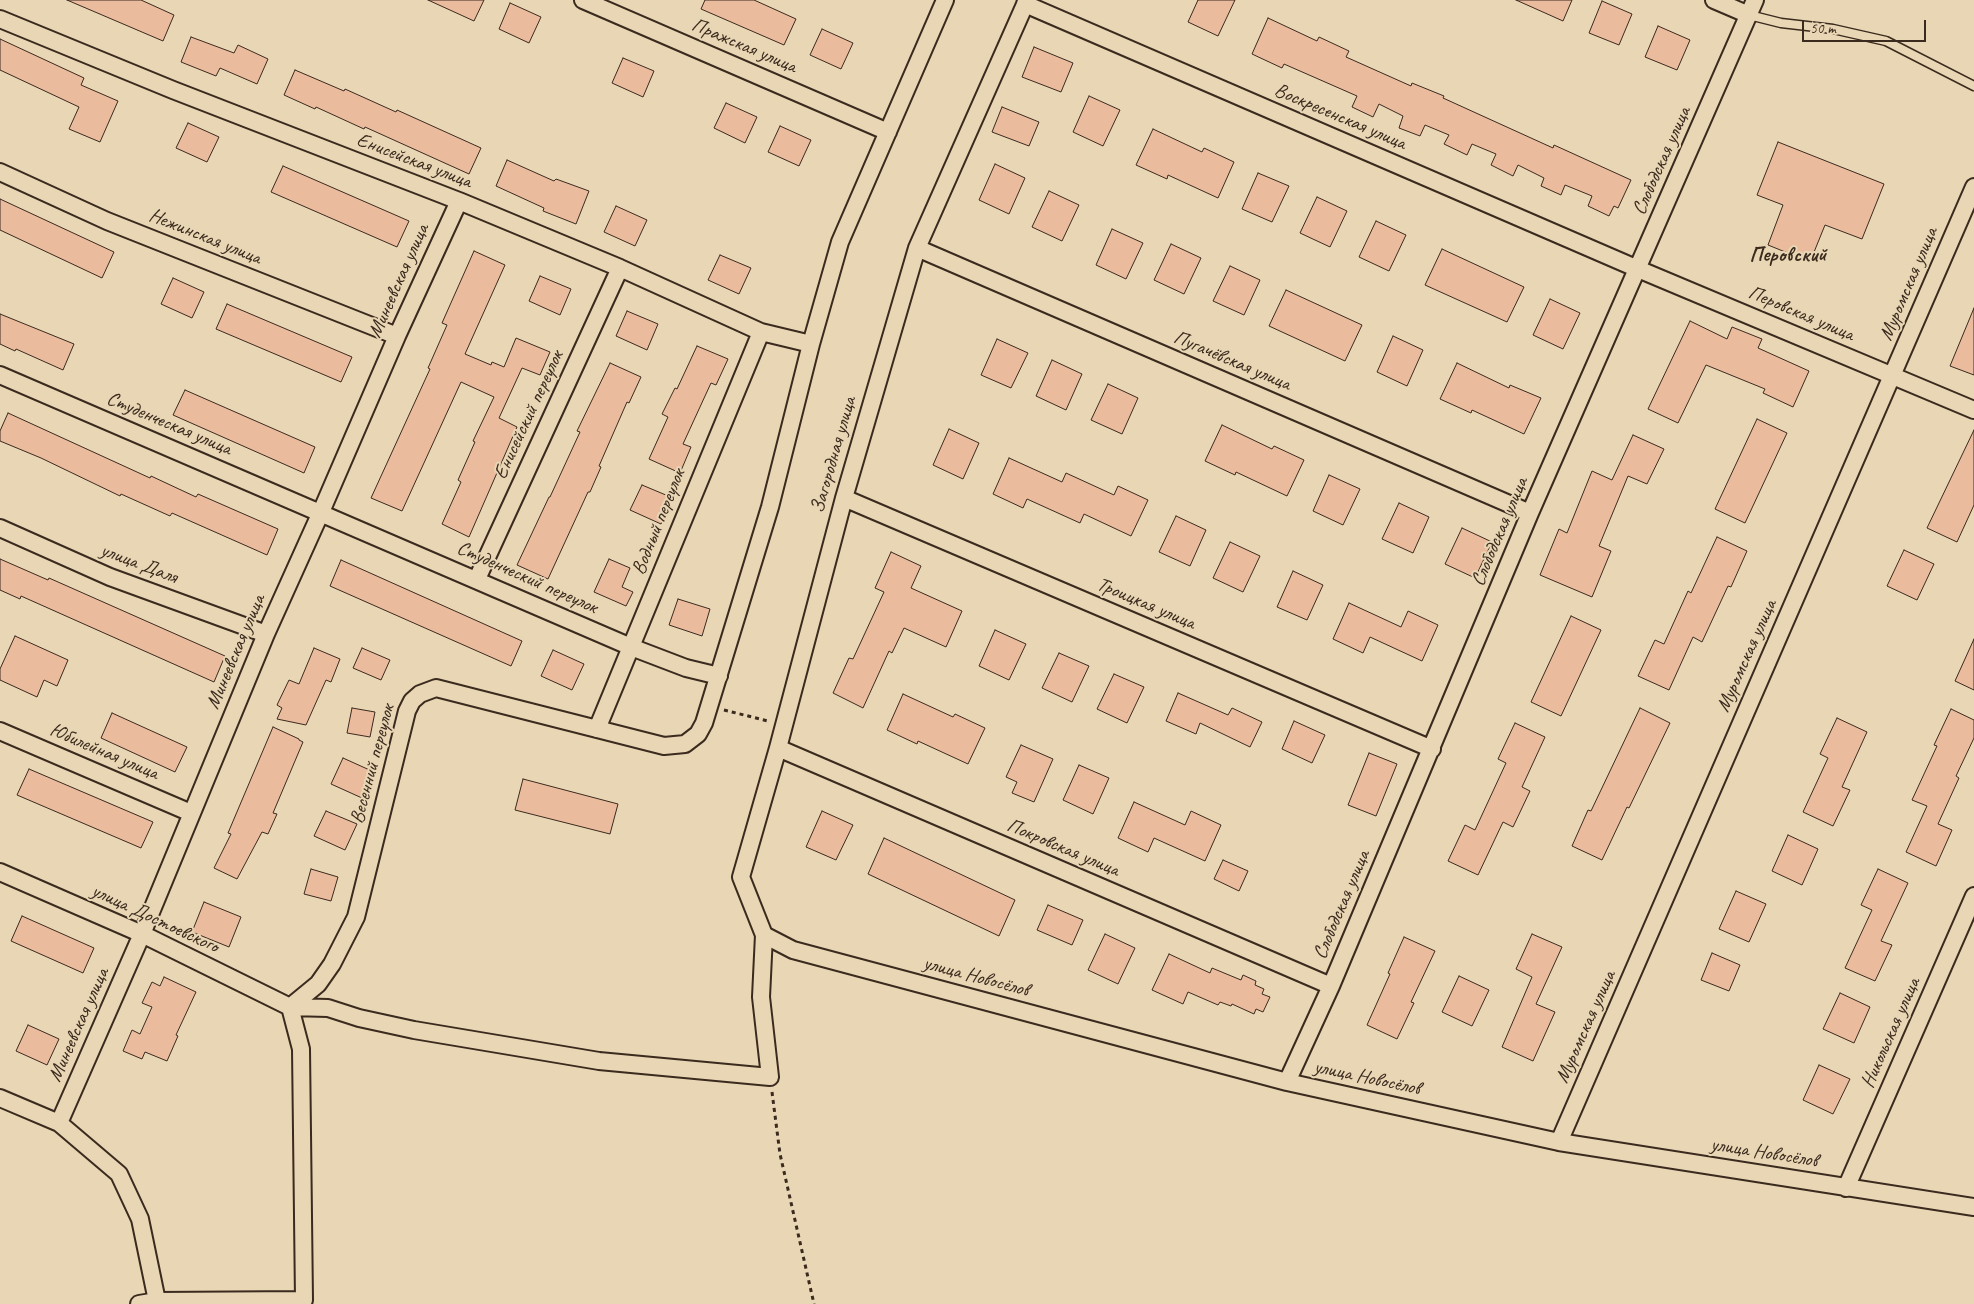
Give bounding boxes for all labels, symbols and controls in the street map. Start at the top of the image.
scale bar [1804,10,1928,42]
street label: Пражская улица [688,13,800,79]
text: 50 m [1810,19,1836,38]
street label: Воскресенская улица [1270,78,1410,156]
street label: Слободская улица [1628,103,1696,219]
street label: Енисейская улица [353,128,475,194]
street label: Нежинская улица [145,204,265,270]
street label: Минеевская улица [363,221,435,341]
street label: Муромская улица [1874,224,1944,344]
district label: Перовский [1750,242,1826,268]
street label: Перовская улица [1745,281,1857,347]
street label: Пугачёвская улица [1170,326,1294,396]
street label: Енисейский переулок [489,347,569,483]
street label: Студенческая улица [103,387,235,461]
street label: Загородная улица [806,394,862,516]
street label: Водный переулок [627,466,691,578]
street label: Слободская улица [1466,474,1534,590]
street label: Студенческий переулок [453,536,601,620]
street label: улица Даля [97,538,181,590]
street label: Троицкая улица [1093,573,1199,635]
street label: Минеевская улица [201,591,271,713]
street label: Муромская улица [1712,596,1782,716]
street label: Весенний переулок [346,702,400,826]
street label: Юбилейная улица [46,718,162,786]
street label: Покровская улица [1003,814,1123,882]
street label: Слободская улица [1308,847,1376,963]
street label: улица Достоевского [88,879,222,959]
street label: улица Новосёлов [921,951,1031,1003]
street label: Минеевская улица [43,965,115,1085]
street label: Муромская улица [1551,967,1621,1087]
street label: Никольская улица [1856,974,1926,1092]
street label: улица Новосёлов [1312,1055,1422,1101]
street label: улица Новосёлов [1709,1133,1819,1173]

